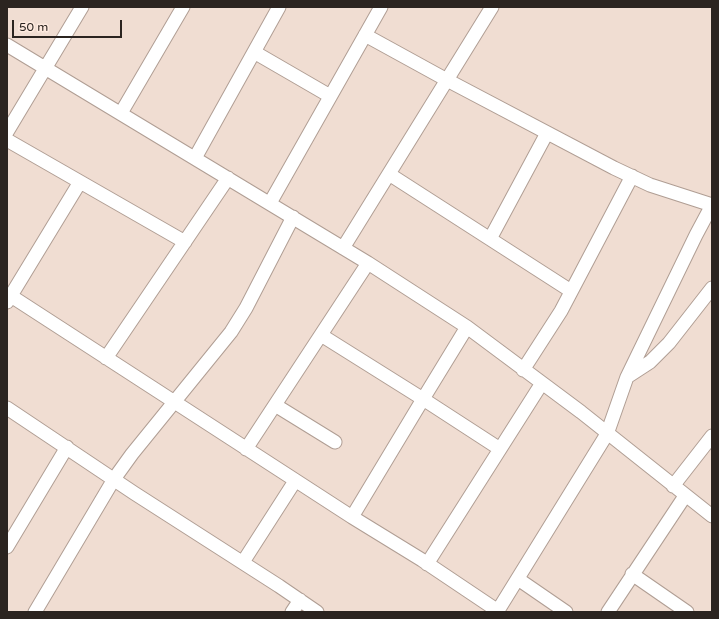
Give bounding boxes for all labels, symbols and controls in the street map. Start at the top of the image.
scale bar [14,12,124,38]
text: 50 m [19,20,48,34]

